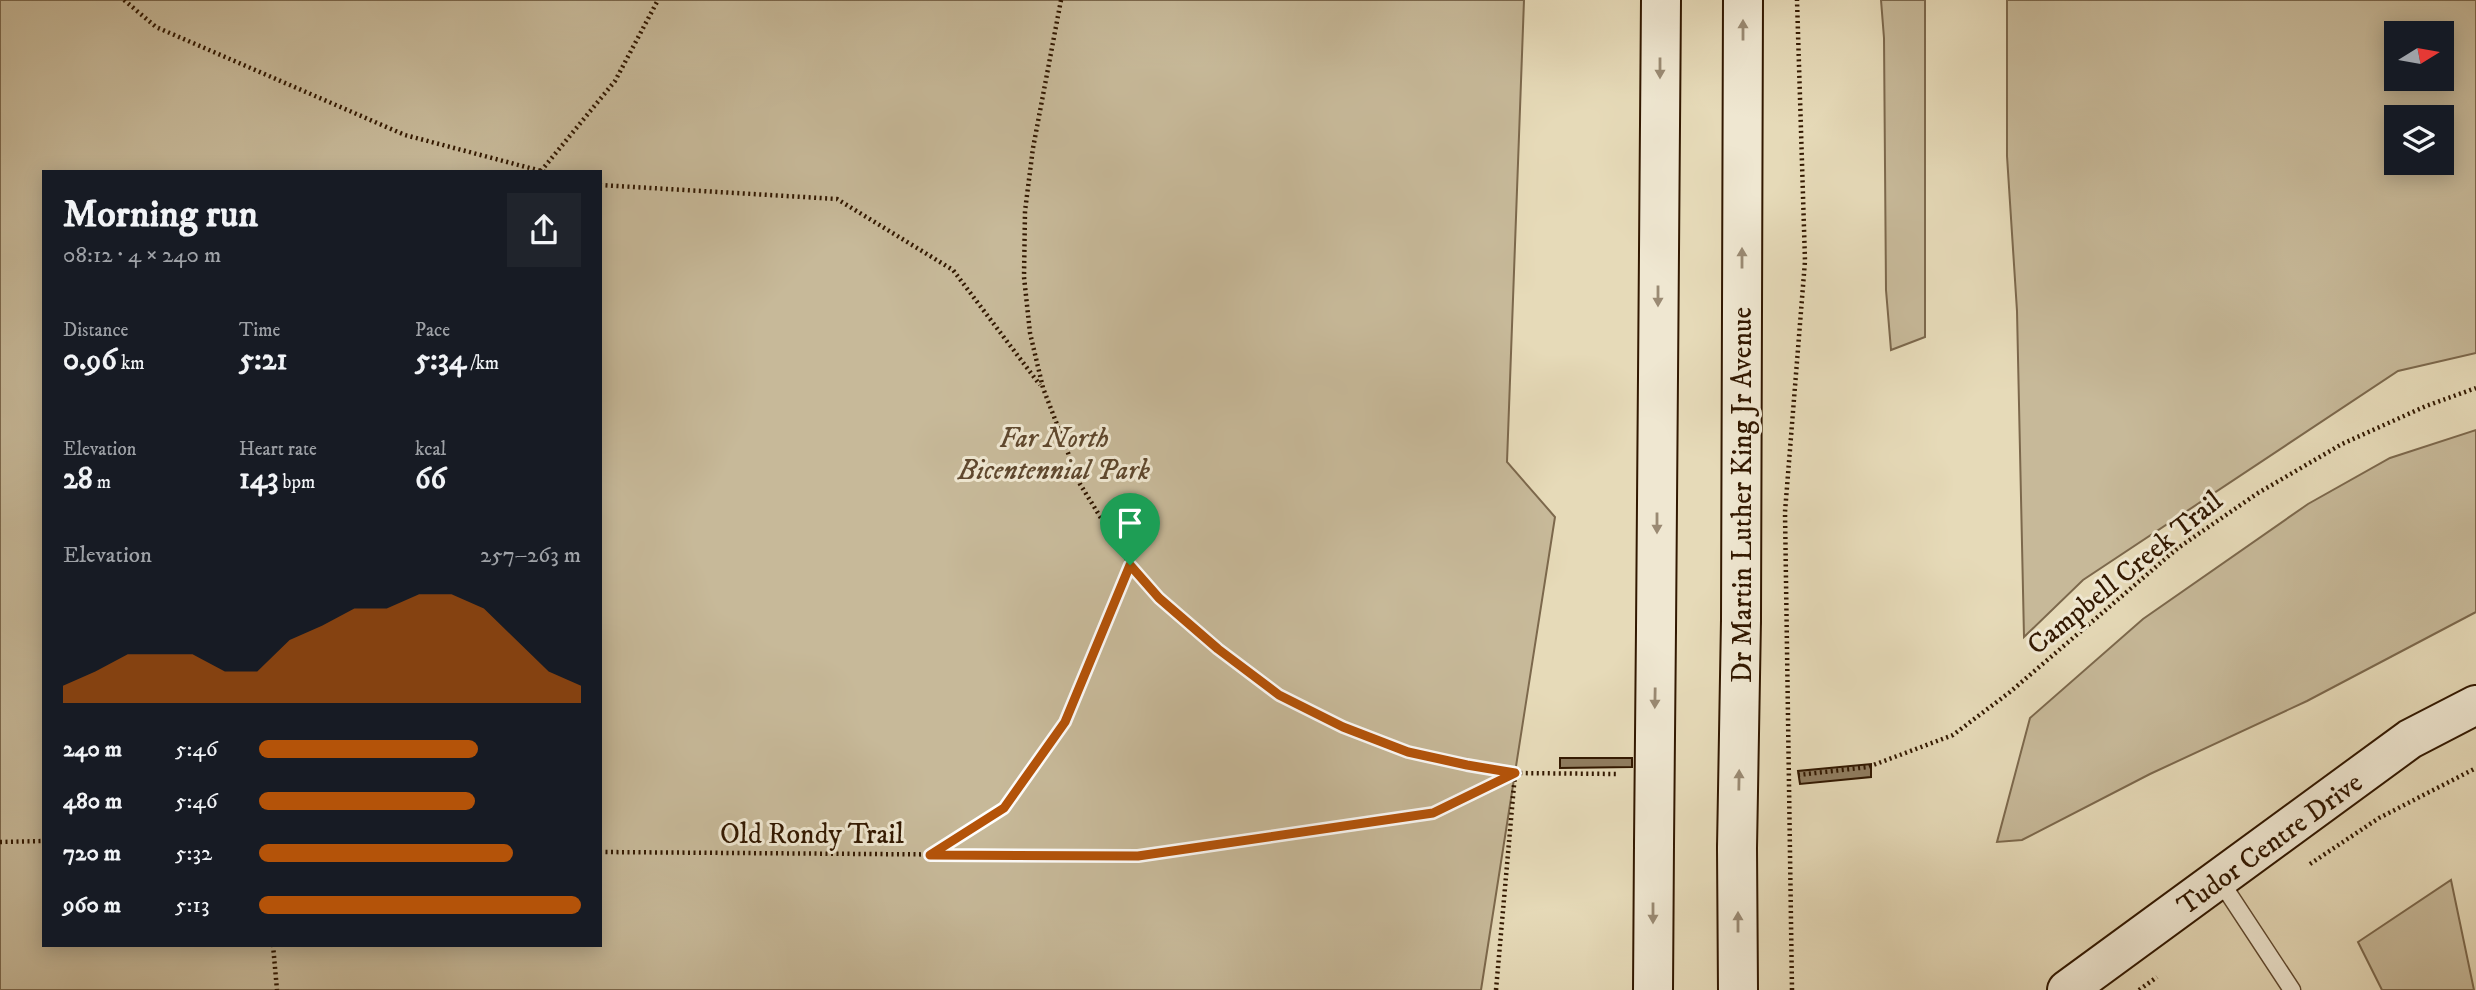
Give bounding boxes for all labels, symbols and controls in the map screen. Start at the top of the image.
one-way arrow [1737,19,1749,41]
north arrow [2384,21,2454,91]
map controls [2384,21,2454,175]
one-way arrow [1654,57,1666,79]
button: layers [2384,105,2454,175]
text: Morning run [63,191,258,239]
button: share [507,193,581,267]
text: 08:12 · 4 × 240 m [63,241,221,270]
one-way arrow [1736,247,1748,269]
one-way arrow [1652,285,1664,307]
street label: Dr Martin Luther King Jr Avenue [1725,307,1760,683]
text: Distance [63,319,128,342]
text: Time [239,319,280,342]
text: Pace [415,319,450,342]
text: 0.96 [63,342,117,379]
text: 5:21 [239,342,288,379]
text: 5:34 [415,342,466,379]
text: km [117,352,145,375]
text: /km [466,352,499,375]
park label: Far North Bicentennial Park [957,421,1150,488]
text: Elevation [63,438,137,461]
text: Heart rate [239,438,317,461]
text: kcal [415,438,446,461]
text: 28 [63,461,93,498]
text: 143 [239,461,278,498]
text: 66 [415,461,446,498]
text: m [93,471,111,494]
text: bpm [278,471,315,494]
street label: Campbell Creek Trail [2020,483,2230,663]
pin [1100,493,1160,565]
icon: arrive [1111,504,1149,542]
one-way arrow [1651,512,1662,534]
text: Elevation [63,541,152,570]
text: 257–263 m [480,541,581,570]
one-way arrow [1649,687,1661,709]
text: 240 m [63,735,122,764]
text: 5:46 [175,735,218,764]
street label: Tudor Centre Drive [2170,765,2369,923]
one-way arrow [1733,769,1744,791]
text: 480 m [63,787,122,816]
text: 5:46 [175,787,218,816]
street label: Old Rondy Trail [720,817,905,852]
text: 720 m [63,839,121,868]
text: 5:32 [175,839,212,868]
text: 960 m [63,891,121,920]
text: 5:13 [175,891,209,920]
one-way arrow [1647,902,1659,924]
one-way arrow [1732,911,1744,933]

